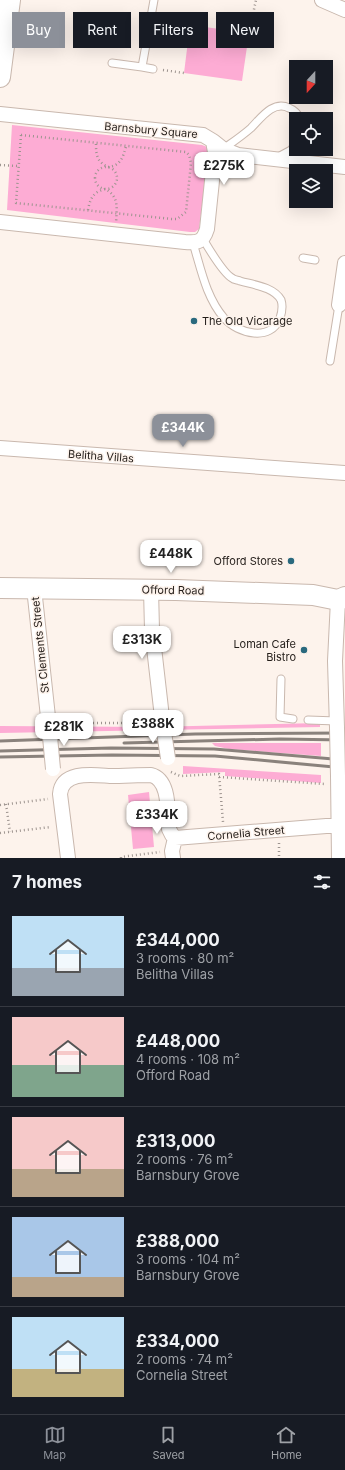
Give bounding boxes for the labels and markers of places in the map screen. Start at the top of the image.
pin: £275K [196,152,252,186]
place label: The Old Vicarage [202,314,292,328]
marker: The Old Vicarage [189,316,199,326]
pin: £344K [155,414,211,448]
pin: £448K [143,540,199,574]
place label: Offord Stores [213,554,283,568]
marker: Offord Stores [286,556,296,566]
pin: £313K [114,626,170,660]
place label: Loman Cafe Bistro [233,637,296,664]
marker: Loman Cafe Bistro [299,645,309,655]
pin: £388K [125,710,181,744]
pin: £281K [36,713,92,747]
pin: £334K [129,801,185,835]

